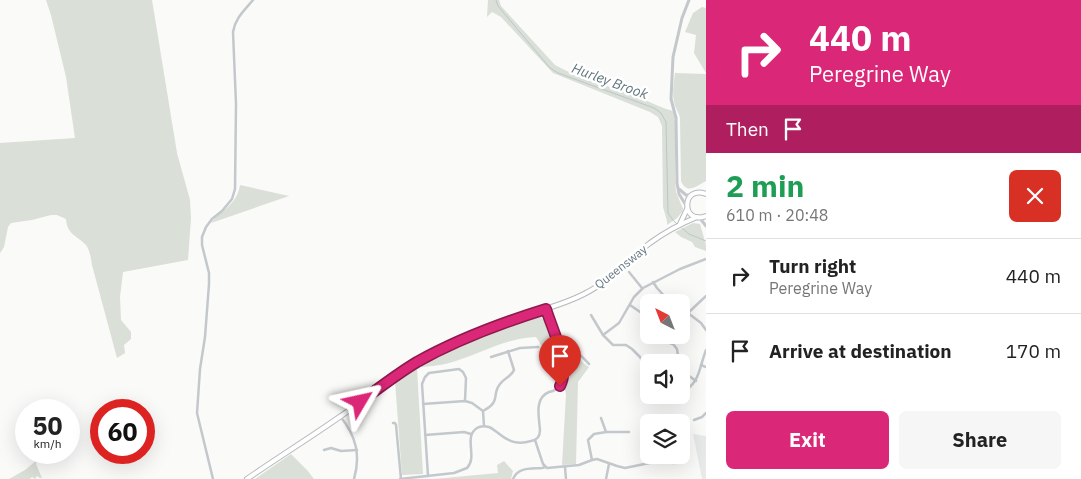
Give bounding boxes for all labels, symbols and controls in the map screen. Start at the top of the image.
text: 440 m [809,15,912,61]
icon: right [726,20,791,85]
water label: Hurley Brook [569,59,651,103]
text: Peregrine Way [809,59,951,88]
icon: arrive [779,115,807,143]
text: Then [726,117,769,141]
text: 2 min [726,166,804,205]
button: close [1009,170,1061,222]
text: 610 m · 20:48 [726,205,828,225]
street label: Queensway [591,241,650,292]
text: Turn right [769,254,856,278]
icon: right [726,262,754,290]
text: 440 m [1006,264,1061,288]
text: Peregrine Way [769,278,872,298]
north arrow [640,294,690,344]
map controls [640,294,690,464]
pin [539,335,581,386]
icon: arrive [726,337,754,365]
text: Arrive at destination [769,339,952,363]
text: 170 m [1006,339,1061,363]
icon: arrive [546,342,574,370]
button: sound [640,354,690,404]
position arrow [333,375,385,427]
speed limit sign: 60 [90,399,155,464]
text: 50 [32,409,63,442]
button: Exit [726,411,889,469]
button: Share [899,411,1061,469]
button: layers [640,414,690,464]
text: km/h [33,436,62,451]

